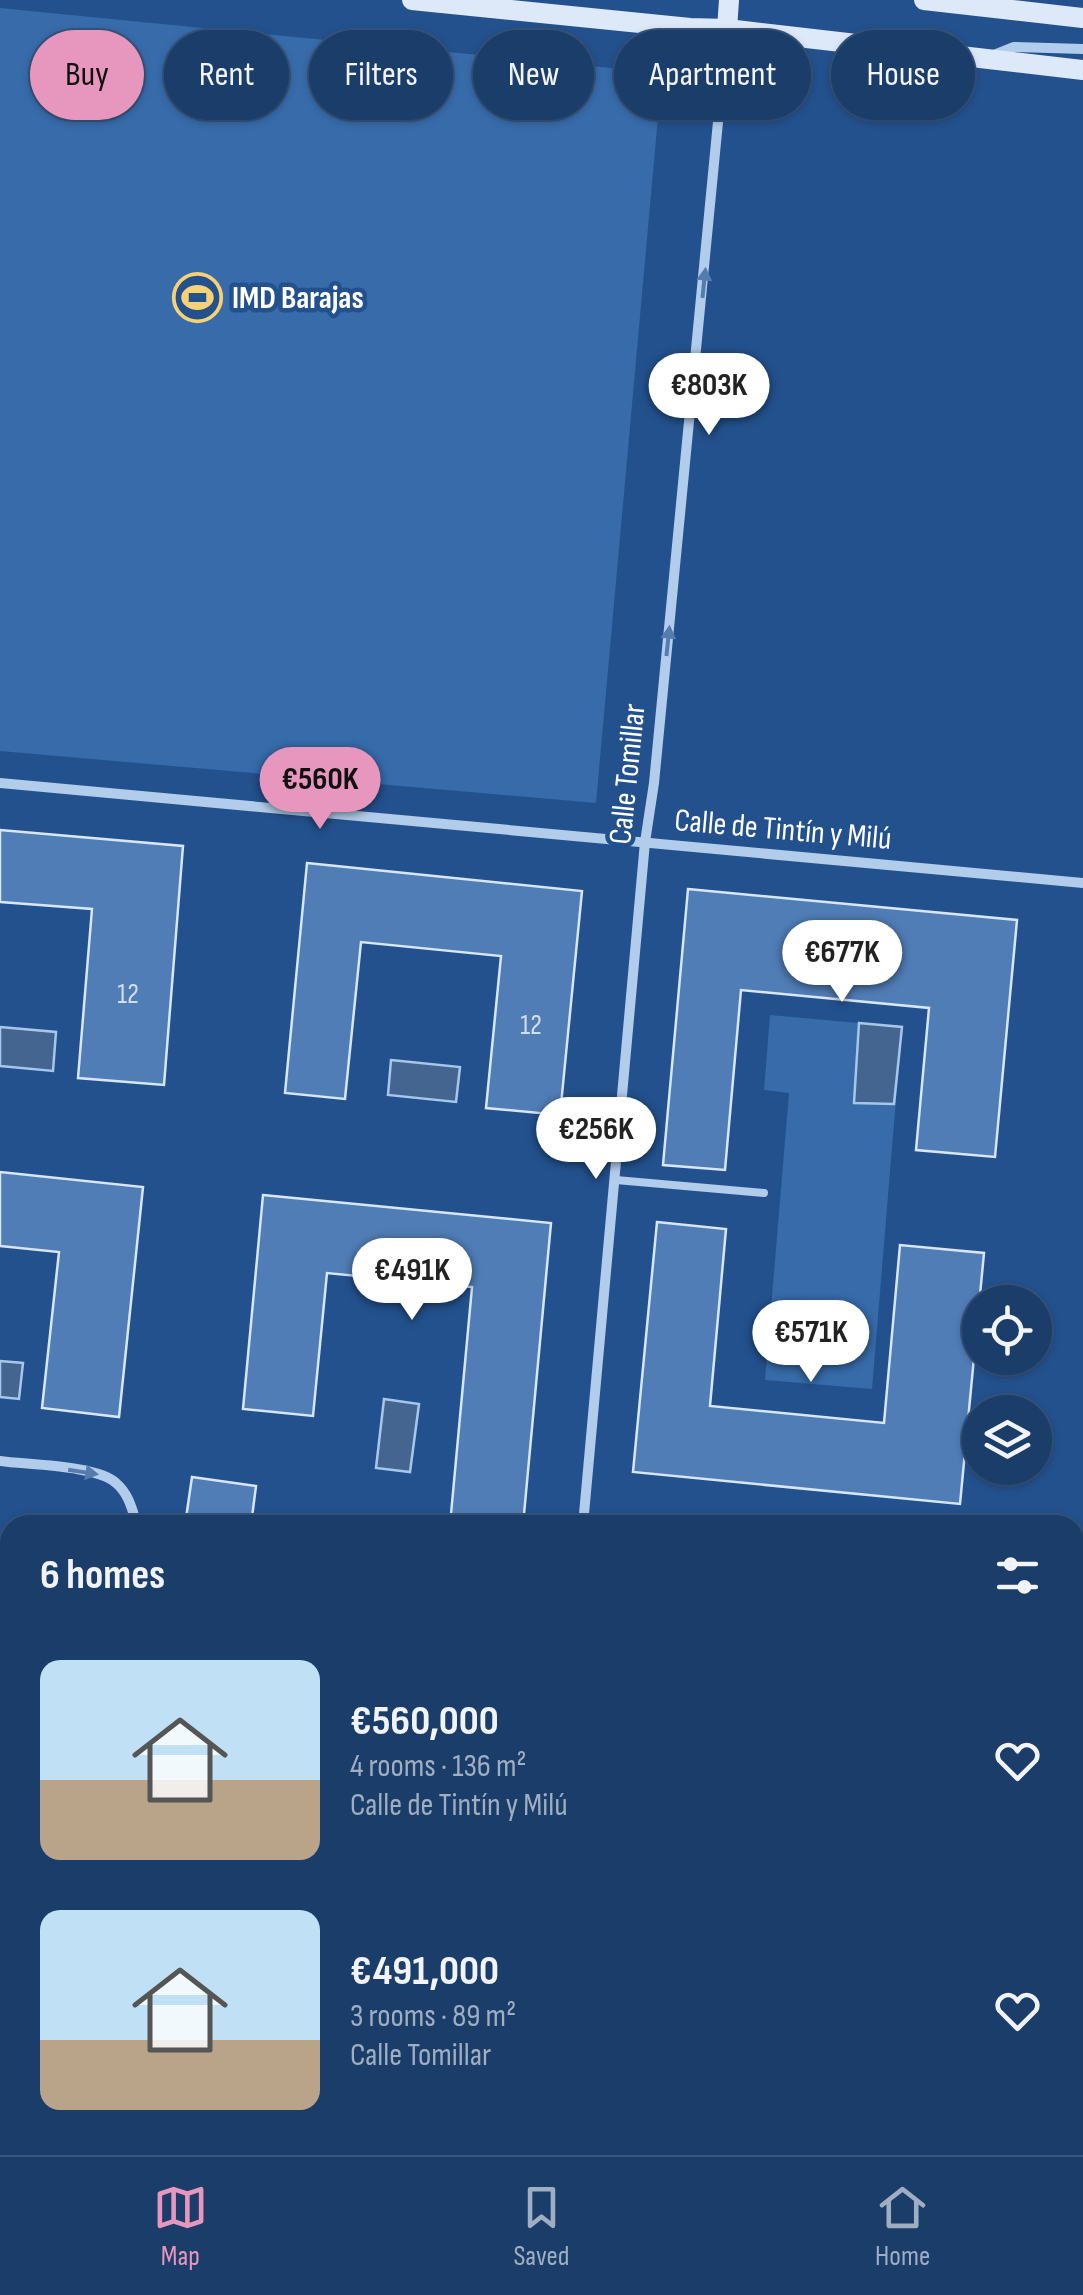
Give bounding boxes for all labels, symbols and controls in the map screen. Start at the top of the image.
chip: Buy [30,30,144,120]
chip: Rent [164,30,289,120]
chip: Filters [309,30,453,120]
chip: New [473,30,594,120]
chip: Apartment [614,30,811,120]
chip: House [831,30,975,120]
one-way arrow [696,266,712,298]
sports icon: IMD Barajas [171,272,223,324]
place label: IMD Barajas [232,279,364,318]
pin: €803K [639,353,779,438]
text: €803K [671,366,747,405]
one-way arrow [660,624,676,656]
street label: Calle Tomillar [601,702,655,846]
pin: €560K [250,747,390,832]
text: €560K [282,760,358,799]
street label: Calle de Tintín y Milú [673,801,893,859]
pin: €677K [772,920,912,1005]
text: €677K [804,933,880,972]
house number: 12 [117,978,139,1011]
house number: 12 [520,1009,542,1042]
pin: €256K [526,1097,666,1182]
text: €256K [558,1110,634,1149]
pin: €491K [342,1238,482,1323]
text: €491K [374,1251,450,1290]
map controls [962,1285,1052,1485]
button: locate [962,1285,1052,1375]
pin: €571K [741,1300,881,1385]
text: €571K [774,1313,848,1352]
button: layers [962,1395,1052,1485]
one-way arrow [68,1465,99,1480]
icon: filters [990,1548,1045,1603]
text: 6 homes [40,1550,165,1601]
text: €560,000 [350,1696,499,1747]
icon: home [120,1700,240,1820]
icon: heart [990,1733,1045,1788]
text: 4 rooms · 136 m² [350,1747,526,1786]
text: Calle de Tintín y Milú [350,1786,568,1825]
text: €491,000 [350,1946,499,1997]
icon: home [120,1950,240,2070]
icon: heart [990,1983,1045,2038]
text: 3 rooms · 89 m² [350,1997,516,2036]
text: Calle Tomillar [350,2036,491,2075]
tab: Map [153,2180,208,2273]
tab: Saved [513,2180,570,2273]
tab: Home [875,2180,930,2273]

